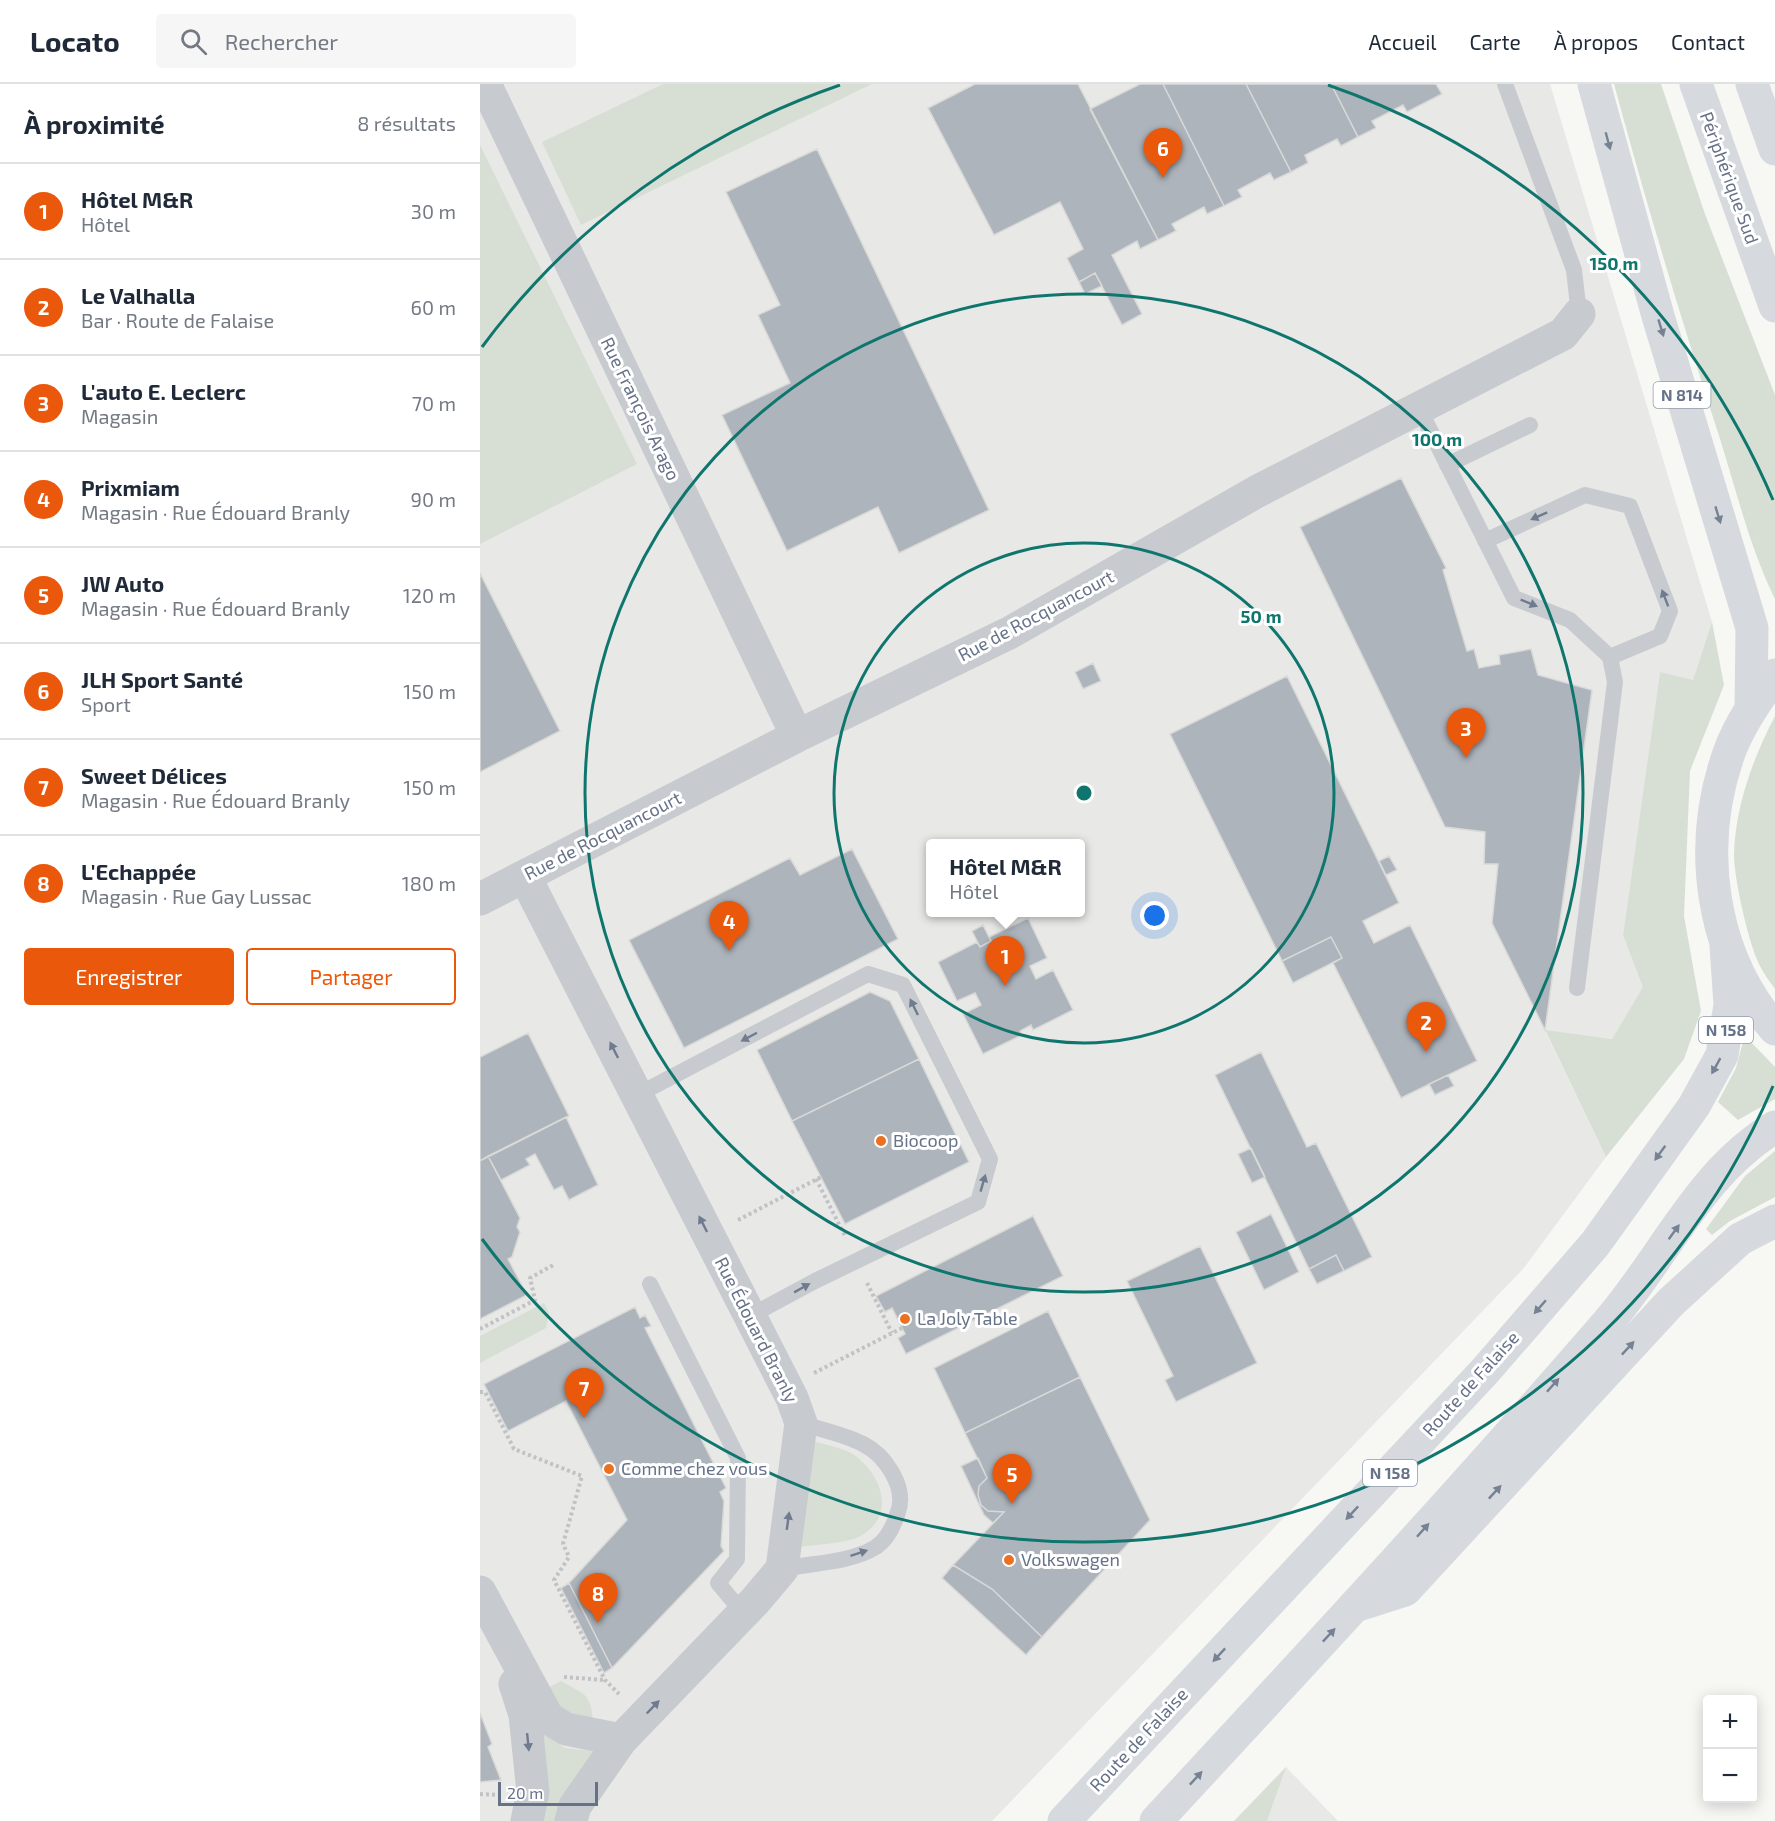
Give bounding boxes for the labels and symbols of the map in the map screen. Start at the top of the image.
street label: Périphérique Sud [1696,109,1764,247]
pin: 6 [1144,128,1182,178]
one-way arrow [1604,132,1614,150]
text: 150 m [1590,252,1638,274]
one-way arrow [1657,319,1666,337]
street label: Rue François Arago [596,333,685,484]
road number: N 814 [1654,382,1710,408]
text: 100 m [1412,428,1462,450]
one-way arrow [1714,506,1724,524]
one-way arrow [1531,512,1548,521]
street label: Rue de Rocquancourt [954,565,1117,665]
one-way arrow [1659,588,1669,606]
one-way arrow [1520,599,1538,609]
text: 50 m [1240,605,1282,627]
pin: 3 [1446,708,1486,758]
centre of rings [1074,783,1094,803]
street label: Rue de Rocquancourt [520,786,685,884]
your location [1140,901,1169,930]
pin: 4 [710,902,748,951]
pin: 1 [986,936,1024,986]
one-way arrow [909,998,919,1015]
pin: 2 [1406,1002,1446,1052]
road number: N 158 [1699,1017,1753,1043]
one-way arrow [740,1032,757,1042]
one-way arrow [609,1041,619,1058]
one-way arrow [1711,1057,1721,1074]
place label: Biocoop [893,1129,958,1151]
marker: Biocoop [874,1134,888,1148]
one-way arrow [1654,1145,1666,1161]
one-way arrow [979,1174,988,1192]
one-way arrow [698,1215,708,1232]
one-way arrow [1668,1225,1680,1241]
street label: Rue Édouard Branly [711,1253,803,1406]
one-way arrow [793,1283,810,1293]
one-way arrow [1534,1299,1547,1314]
place label: La Joly Table [917,1307,1018,1329]
marker: La Joly Table [898,1312,912,1326]
street label: Route de Falaise [1417,1326,1523,1440]
one-way arrow [1620,1342,1634,1356]
pin: 7 [564,1368,604,1418]
one-way arrow [1546,1377,1560,1392]
pin: 5 [992,1454,1032,1504]
place label: Comme chez vous [621,1457,767,1479]
road number: N 158 [1363,1460,1417,1486]
marker: Comme chez vous [602,1462,616,1476]
one-way arrow [1488,1485,1502,1499]
one-way arrow [1346,1505,1359,1520]
one-way arrow [783,1511,793,1530]
one-way arrow [1416,1523,1430,1538]
one-way arrow [850,1548,868,1557]
place label: Volkswagen [1021,1548,1120,1570]
marker: Volkswagen [1002,1553,1016,1567]
pin: 8 [578,1574,618,1623]
one-way arrow [1322,1628,1336,1643]
one-way arrow [1212,1648,1226,1663]
street label: Route de Falaise [1085,1683,1192,1796]
one-way arrow [646,1700,660,1714]
one-way arrow [523,1732,533,1751]
one-way arrow [1189,1771,1202,1786]
scale bar [498,1779,598,1806]

